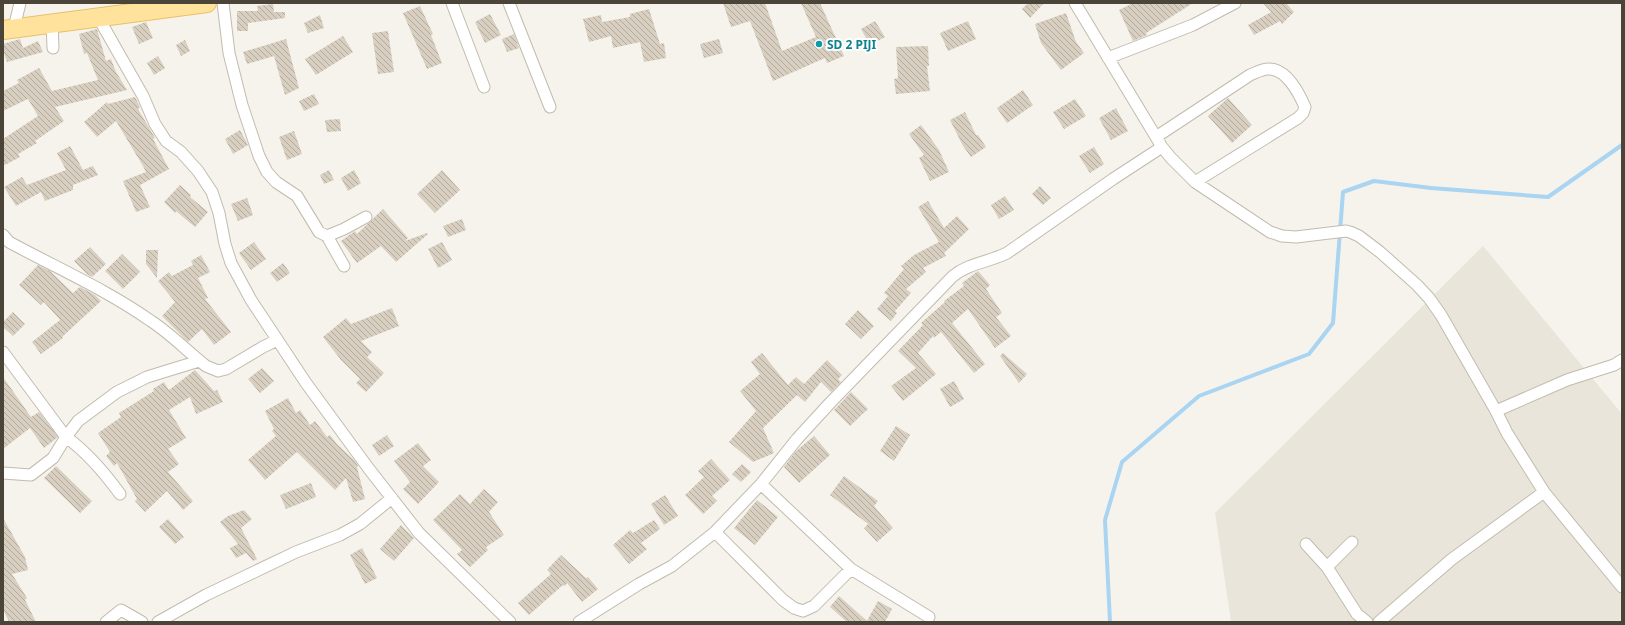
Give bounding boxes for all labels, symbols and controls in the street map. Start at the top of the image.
place label: SD 2 PIJI [827,36,877,53]
marker: SD 2 PIJI [814,39,824,49]

